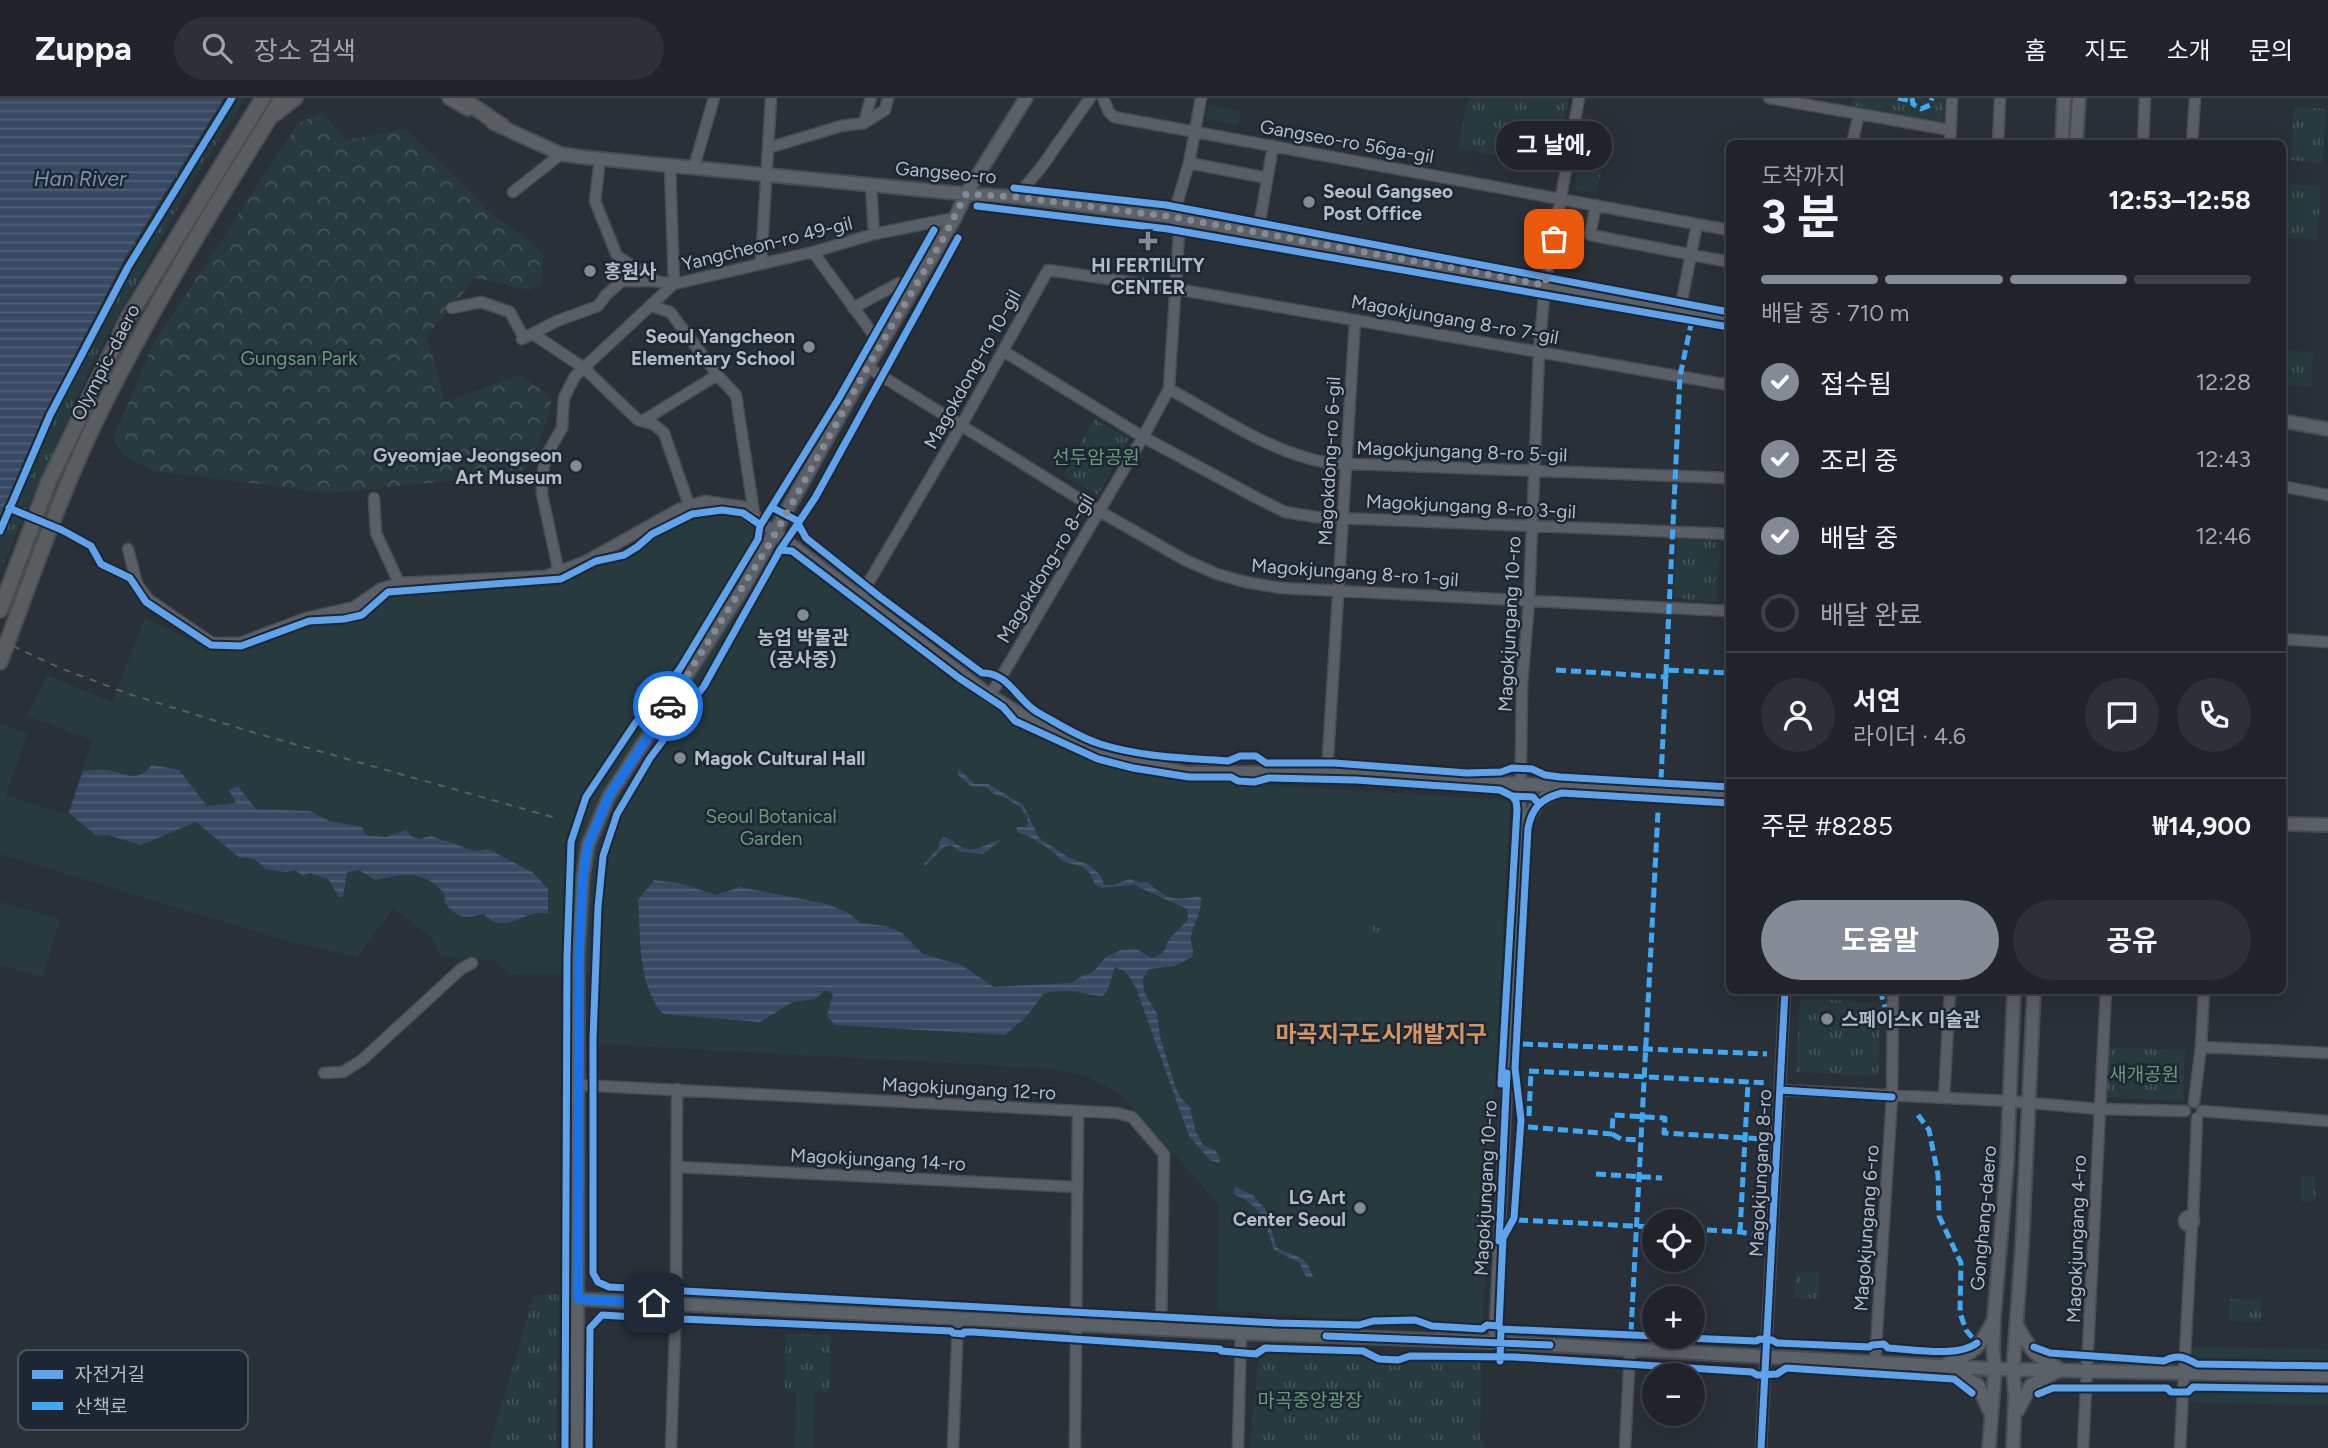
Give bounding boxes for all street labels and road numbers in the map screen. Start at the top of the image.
street label: Gangseo-ro 56ga-gil [1258,115,1436,168]
street label: Gangseo-ro [894,157,998,188]
street label: Yangcheon-ro 49-gil [679,211,855,276]
street label: Magokdong-ro 10-gil [919,286,1026,453]
street label: Magokjungang 8-ro 7-gil [1349,290,1560,349]
street label: Olympic-daero [66,300,145,424]
street label: Magokdong-ro 6-gil [1314,376,1345,546]
street label: Magokjungang 8-ro 5-gil [1356,436,1568,467]
street label: Magokdong-ro 8-gil [992,489,1099,647]
street label: Magokjungang 8-ro 3-gil [1365,490,1577,523]
street label: Magokjungang 10-ro [1493,535,1526,713]
street label: Magokjungang 8-ro 1-gil [1250,554,1460,591]
street label: Magokjungang 12-ro [881,1072,1057,1105]
street label: Magokjungang 8-ro [1745,1089,1776,1257]
street label: Magokjungang 10-ro [1469,1099,1502,1277]
street label: Magokjungang 14-ro [790,1143,966,1176]
street label: Magokjungang 6-ro [1849,1144,1884,1312]
street label: Gonghang-daero [1966,1144,2001,1292]
street label: Magokjungang 4-ro [2062,1155,2091,1323]

